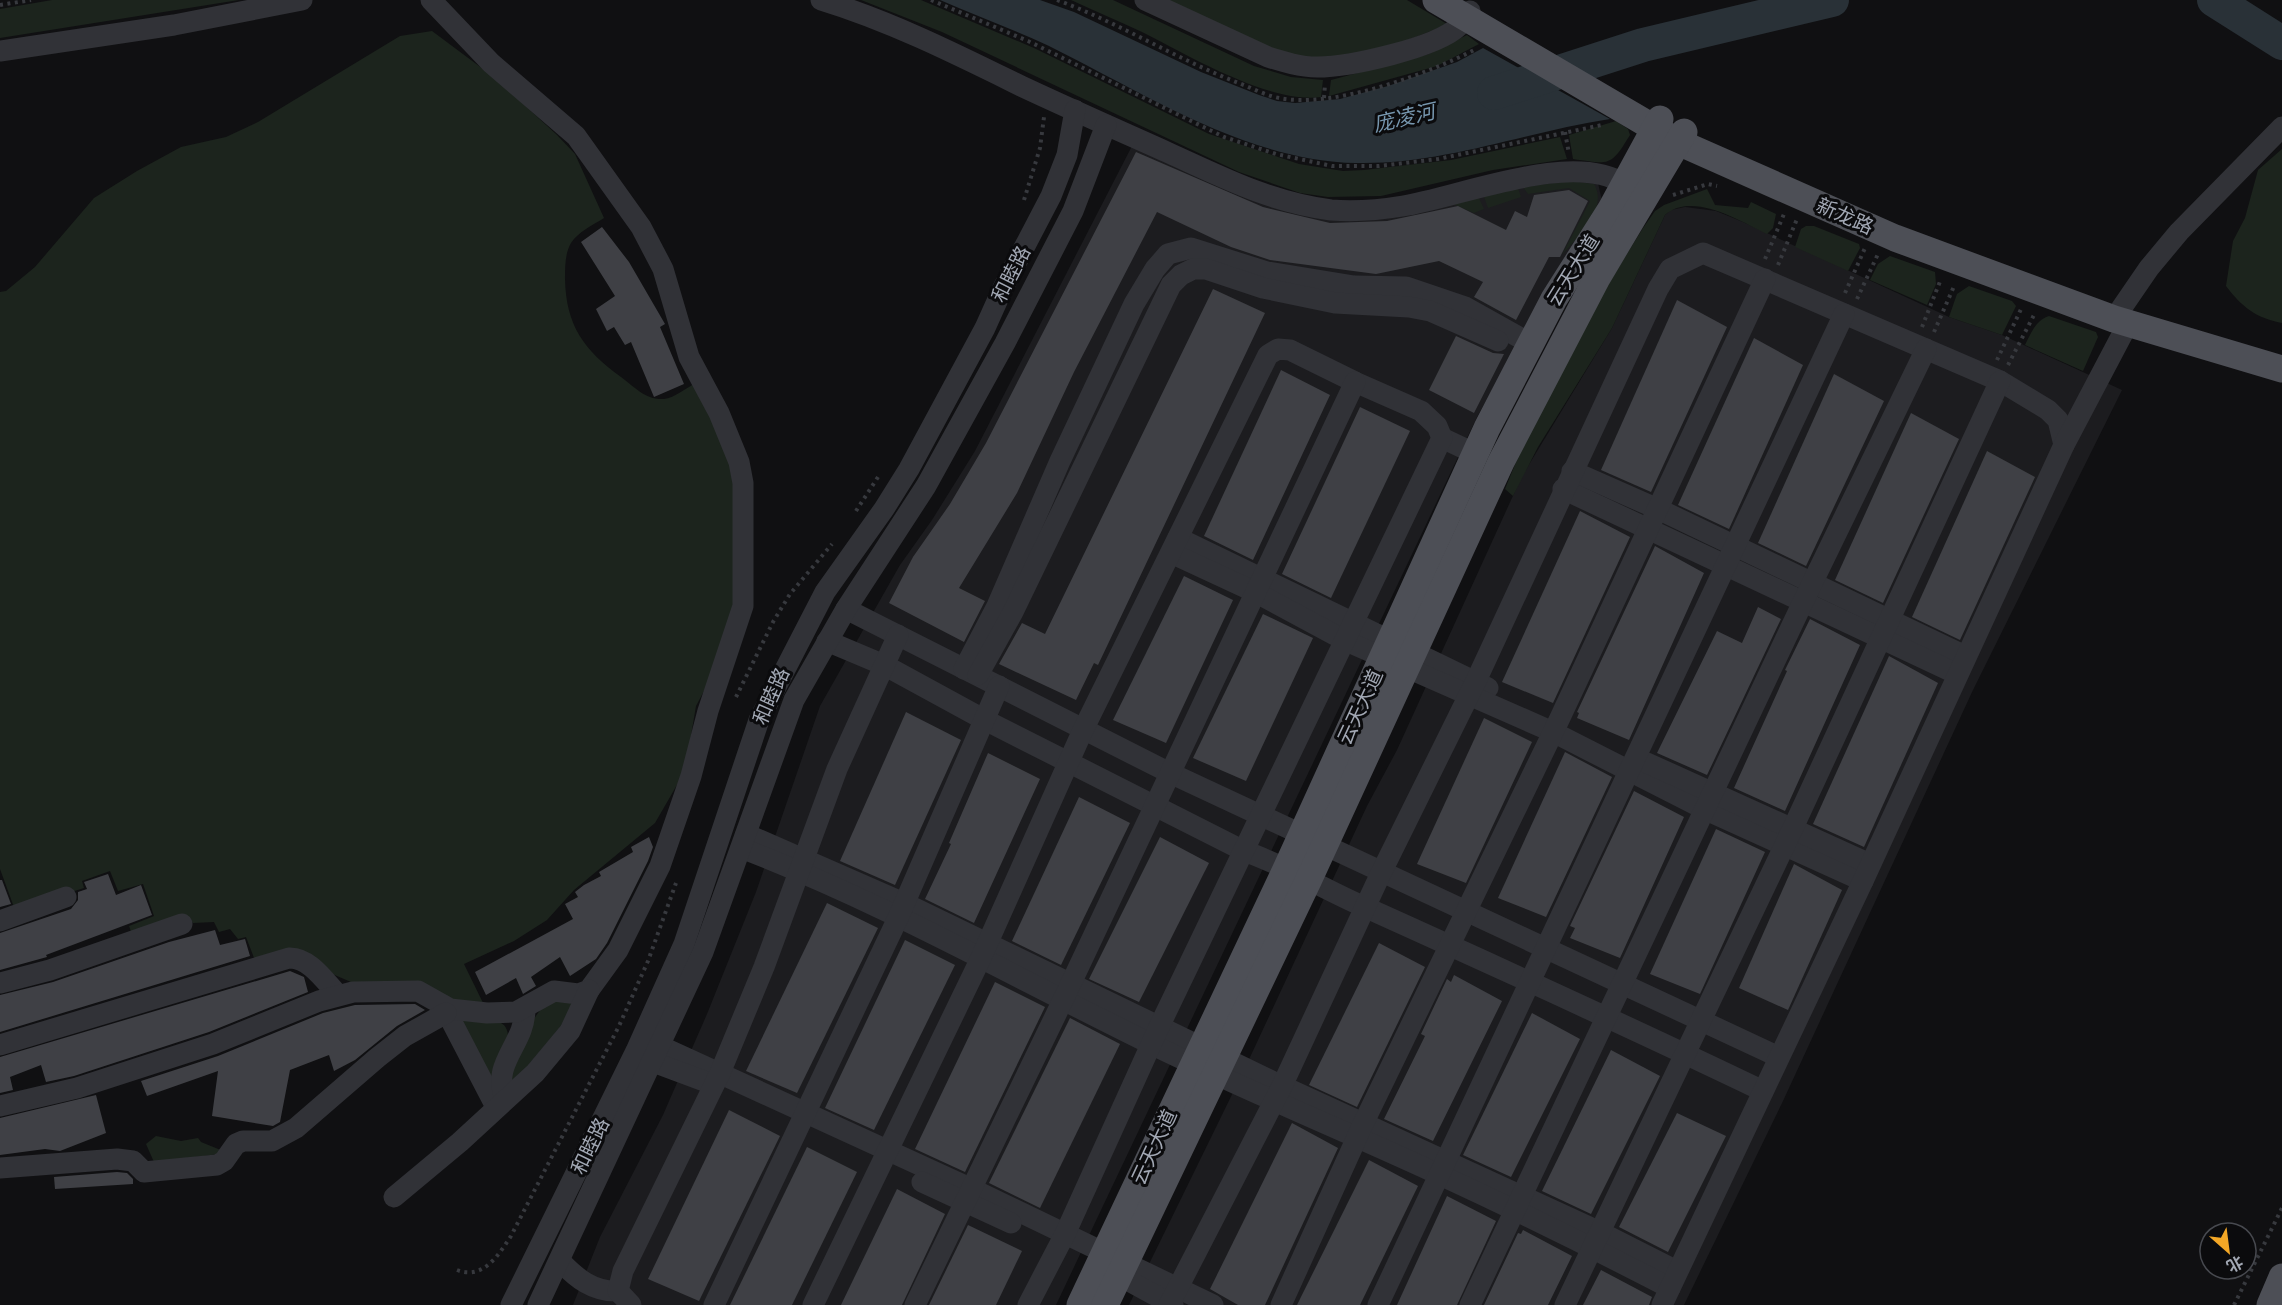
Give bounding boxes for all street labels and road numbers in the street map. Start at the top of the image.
street label: 新龙路 [1813,192,1878,238]
street label: 云天大道 [1541,229,1604,310]
street label: 和睦路 [986,241,1034,306]
street label: 和睦路 [747,663,793,728]
street label: 云天大道 [1331,665,1387,748]
street label: 云天大道 [1125,1105,1181,1188]
street label: 和睦路 [565,1113,613,1178]

